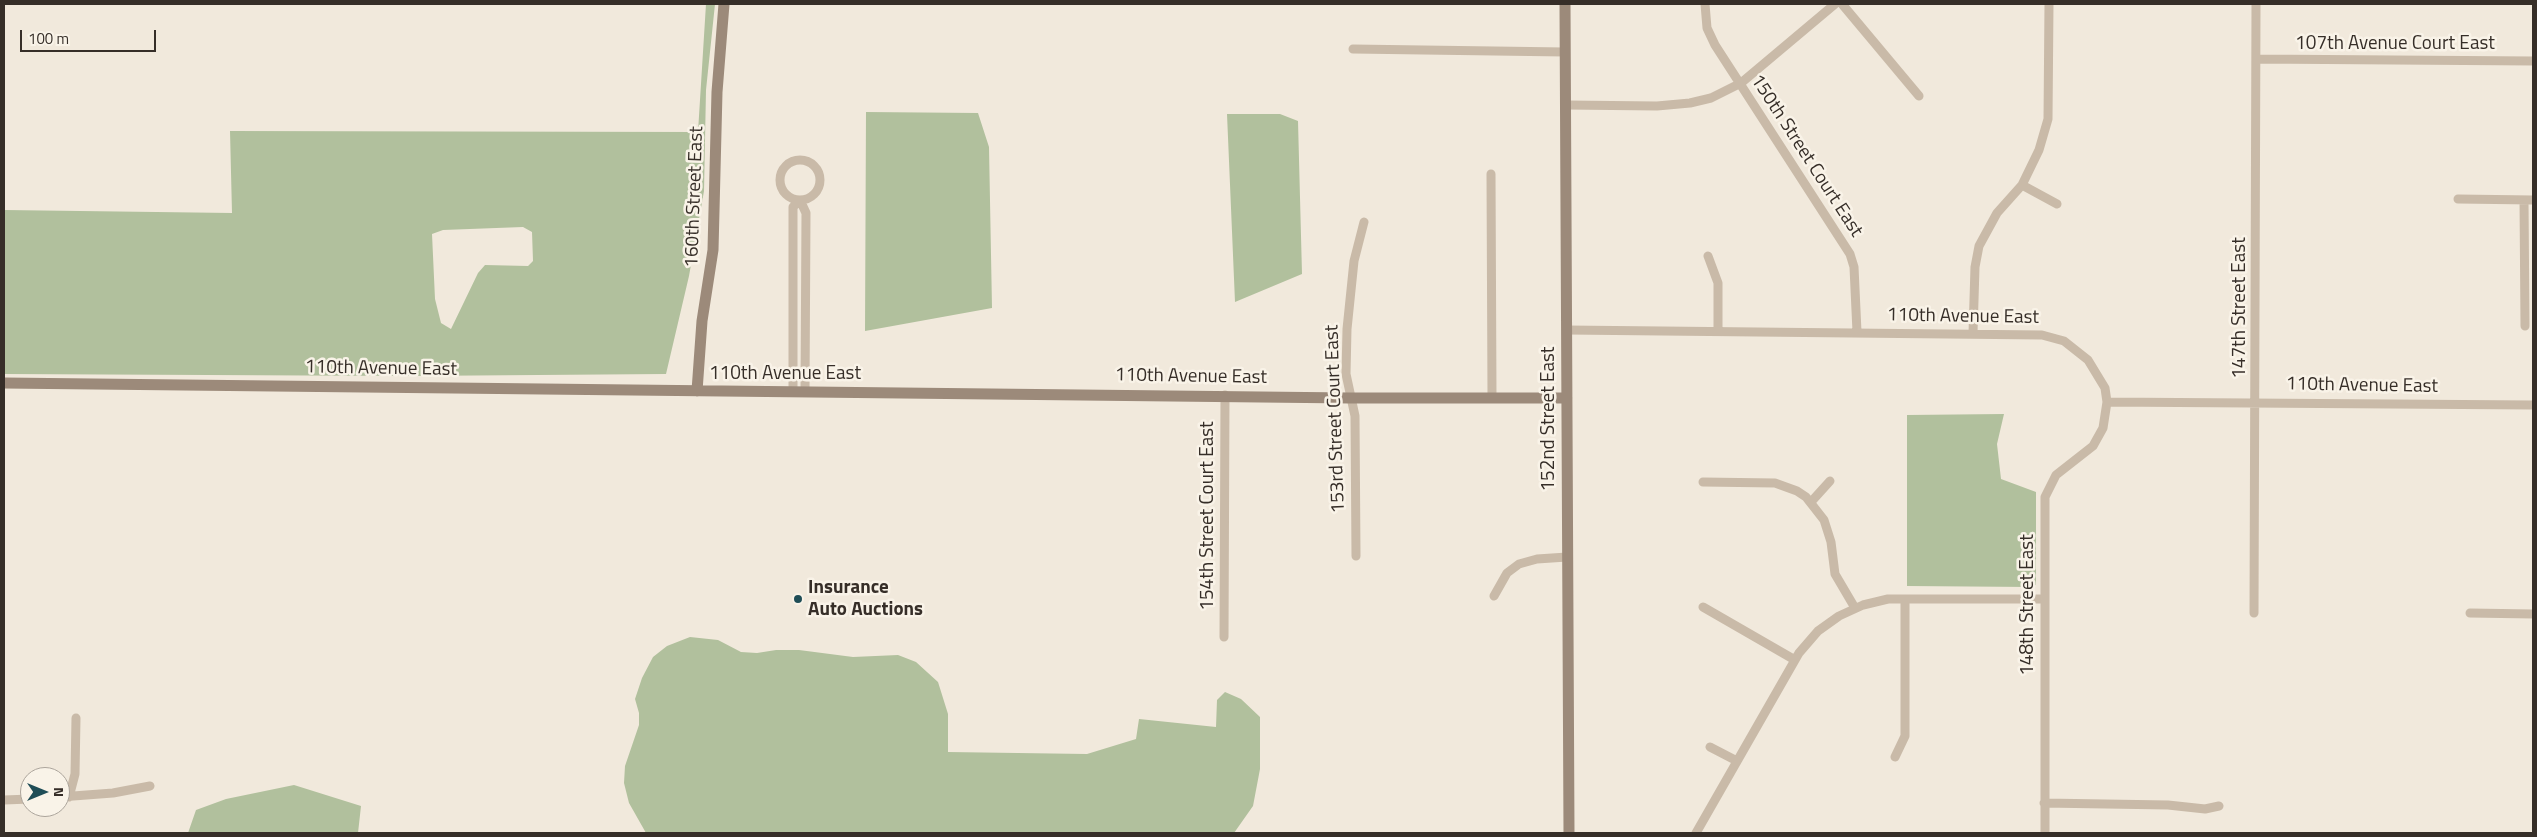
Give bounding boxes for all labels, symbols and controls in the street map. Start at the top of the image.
scale bar [22,20,159,52]
text: 100 m [28,27,69,50]
street label: 107th Avenue Court East [2295,33,2495,55]
street label: 150th Street Court East [1745,70,1867,242]
street label: 160th Street East [681,126,709,268]
street label: 147th Street East [2229,237,2251,379]
street label: 110th Avenue East [1887,304,2039,330]
street label: 153rd Street Court East [1321,324,1351,514]
street label: 152nd Street East [1538,346,1560,492]
street label: 110th Avenue East [305,356,457,382]
street label: 110th Avenue East [709,363,861,385]
street label: 110th Avenue East [1115,364,1267,390]
street label: 110th Avenue East [2286,373,2438,399]
street label: 154th Street Court East [1197,421,1219,611]
street label: 148th Street East [2017,534,2039,676]
place label: Insurance Auto Auctions [808,577,923,621]
marker: Insurance Auto Auctions [792,593,804,605]
north arrow [20,767,70,817]
text: N [49,787,70,797]

